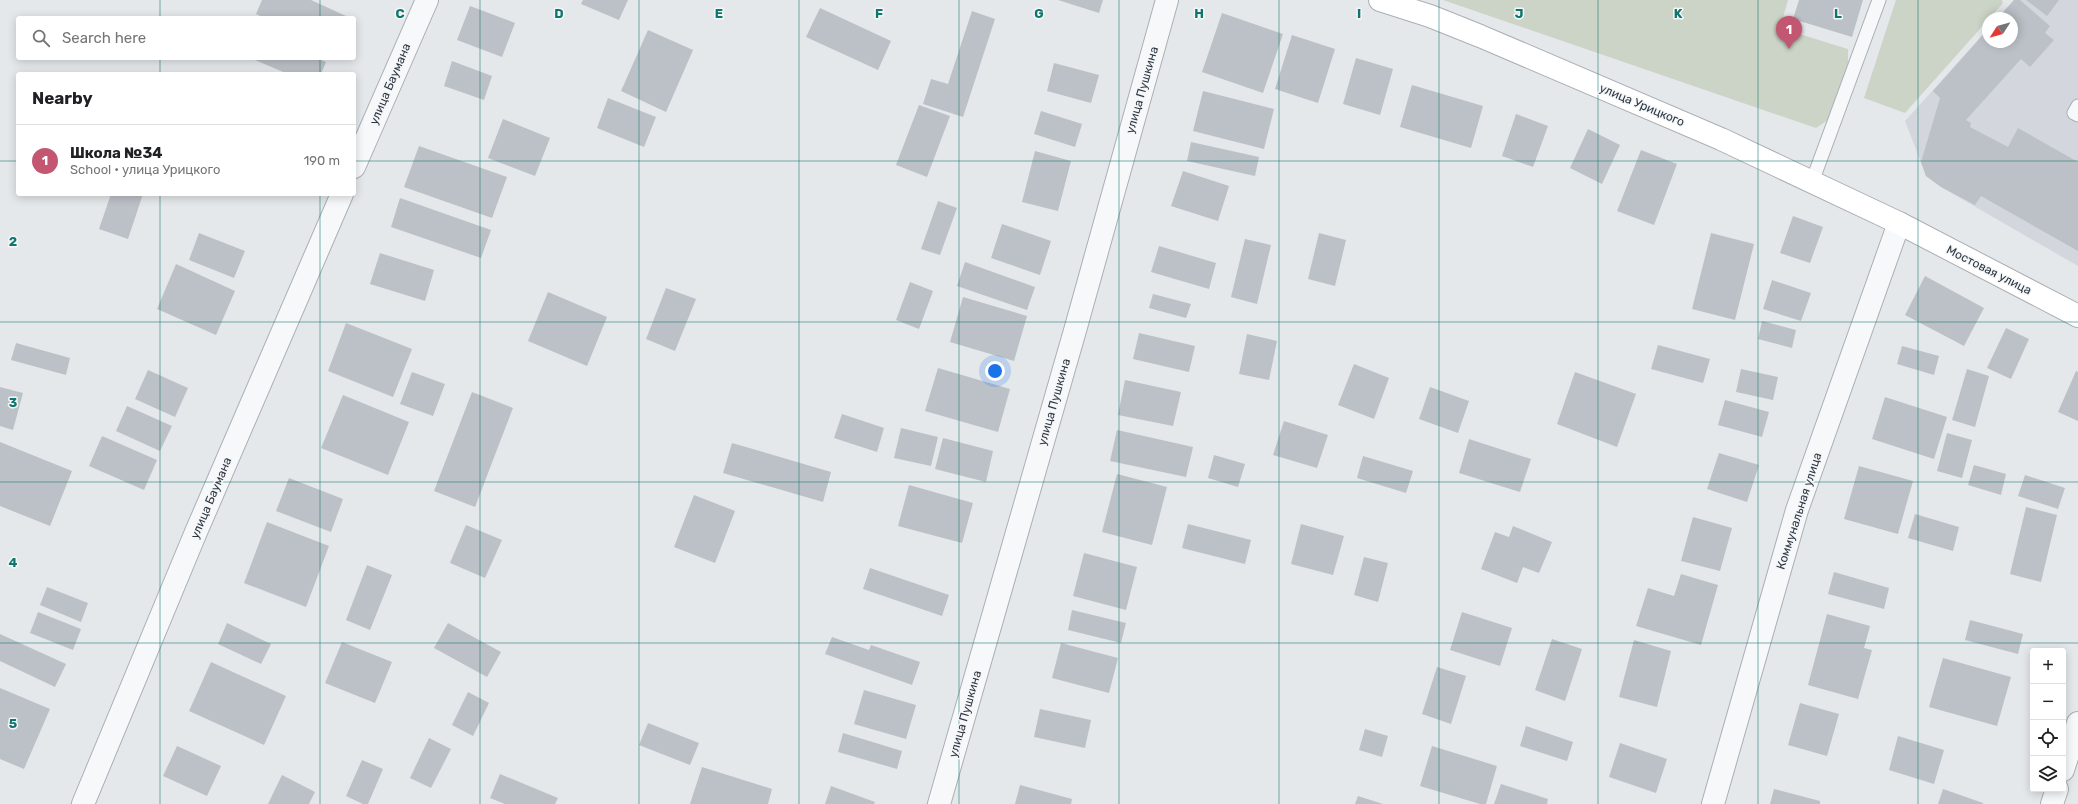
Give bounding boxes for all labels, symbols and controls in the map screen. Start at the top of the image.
text: C [395,6,405,21]
text: D [554,6,564,21]
text: E [715,6,723,21]
text: F [875,6,883,21]
text: G [1034,6,1044,21]
text: H [1194,6,1204,21]
text: I [1357,6,1361,21]
text: J [1515,6,1523,21]
text: K [1674,6,1683,21]
text: L [1834,6,1842,21]
north arrow [1982,12,2018,48]
search box [16,16,356,60]
pin: 1 [1776,16,1802,49]
icon: search [30,27,52,49]
text: Search here [62,29,146,47]
street label: улица Баумана [367,41,413,127]
street label: улица Пушкина [1123,45,1161,135]
street label: улица Урицкого [1597,81,1687,129]
text: Nearby [32,88,93,108]
text: Школа №34 [70,144,163,162]
text: 1 [42,153,48,168]
text: 190 m [304,153,340,168]
text: School · улица Урицкого [70,162,220,177]
text: 2 [9,234,17,249]
street label: Мостовая улица [1944,243,2034,297]
street label: улица Пушкина [1035,357,1073,447]
your location [985,361,1005,381]
text: 3 [9,395,18,410]
street label: Коммунальная улица [1773,451,1825,571]
street label: улица Баумана [188,455,234,541]
text: 4 [9,555,18,570]
map controls [2030,648,2066,792]
button: + [2030,648,2066,684]
street label: улица Пушкина [946,669,984,759]
button: − [2030,684,2066,720]
text: 5 [9,716,17,731]
button: locate [2030,720,2066,756]
button: layers [2030,756,2066,792]

